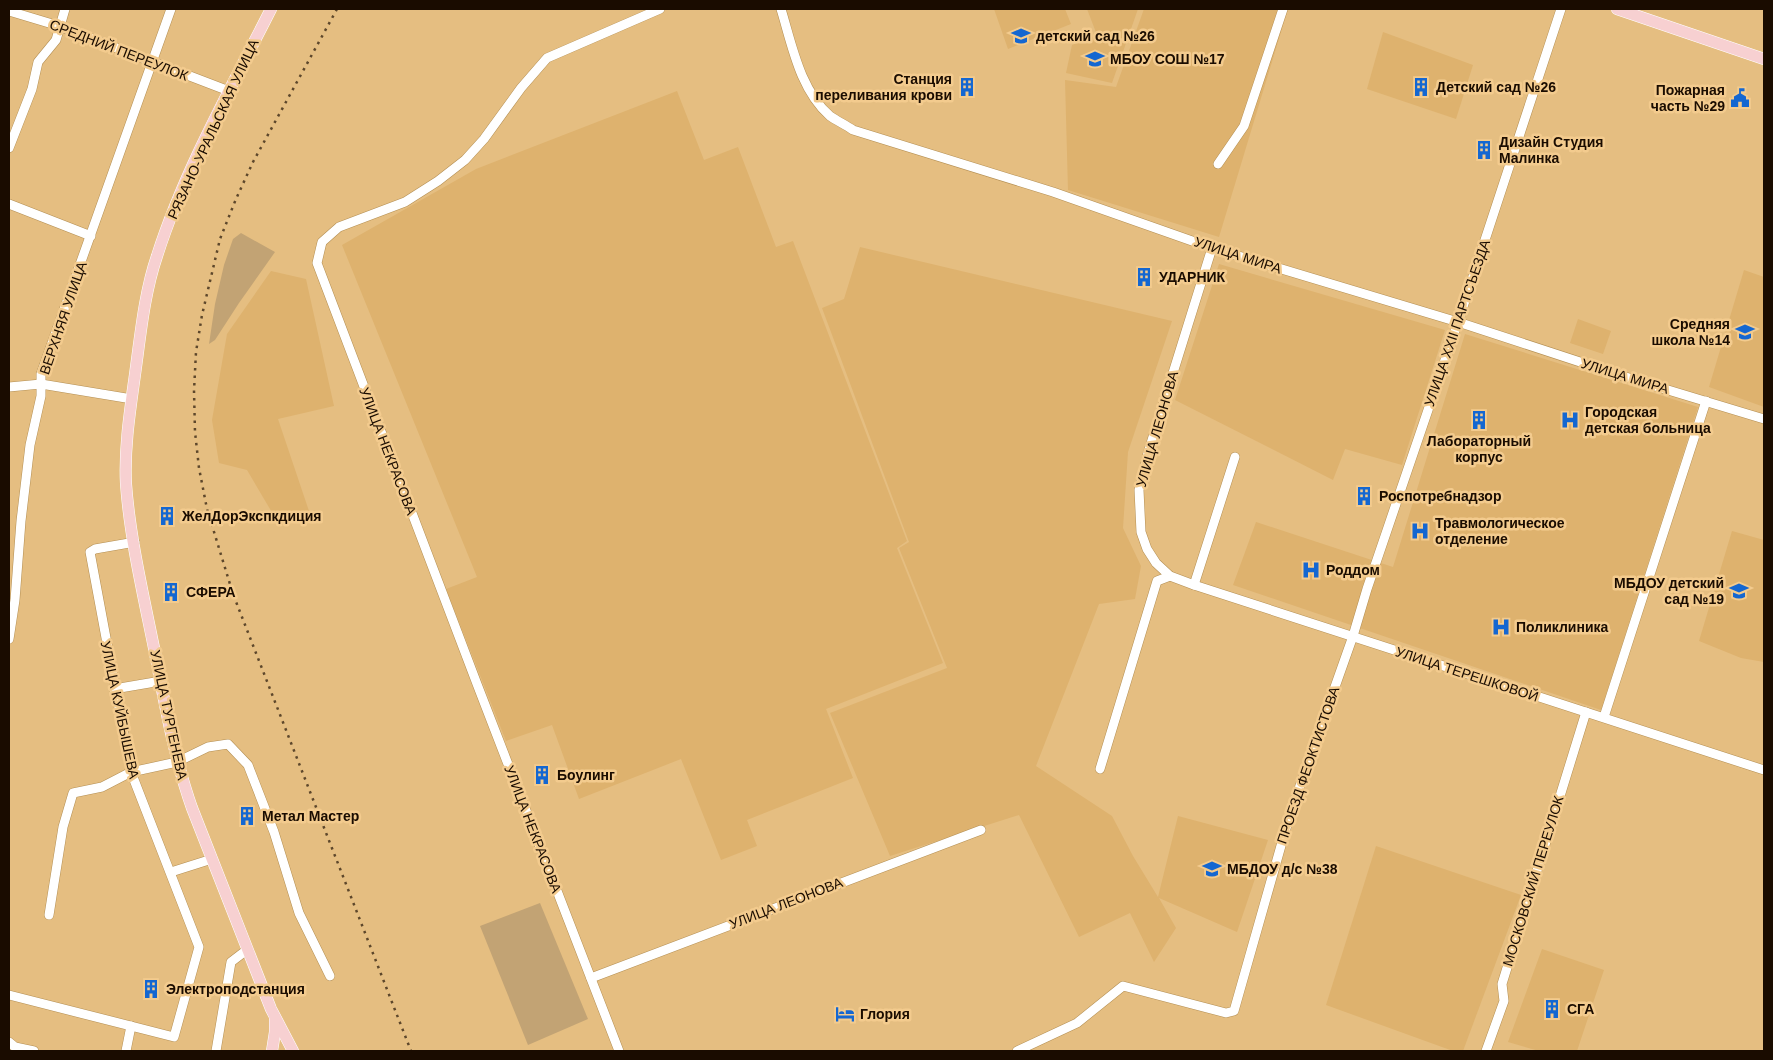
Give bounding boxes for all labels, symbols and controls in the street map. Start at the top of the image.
street label: СРЕДНИЙ ПЕРЕУЛОК [47,15,192,84]
school or university icon: детский сад №26 [1010,25,1032,47]
place label: детский сад №26 [1036,28,1155,44]
street label: РЯЗАНО-УРАЛЬСКАЯ УЛИЦА [164,36,262,221]
school or university icon: МБОУ СОШ №17 [1084,48,1106,70]
place label: МБОУ СОШ №17 [1110,51,1225,67]
place label: Станция переливания крови [815,71,952,103]
building icon: Станция переливания крови [956,76,978,98]
building icon: Детский сад №26 [1410,76,1432,98]
place label: Детский сад №26 [1436,79,1556,95]
place label: Пожарная часть №29 [1651,82,1725,114]
public building icon: Пожарная часть №29 [1729,87,1751,109]
place label: Дизайн Студия Малинка [1499,134,1604,166]
building icon: Дизайн Студия Малинка [1473,139,1495,161]
street label: УЛИЦА МИРА [1192,233,1284,277]
street label: УЛИЦА XXII ПАРТСЪЕЗДА [1421,237,1493,408]
street label: ВЕРХНЯЯ УЛИЦА [36,259,90,377]
building icon: УДАРНИК [1133,266,1155,288]
place label: УДАРНИК [1159,269,1226,285]
place label: Средняя школа №14 [1652,316,1730,348]
school or university icon: Средняя школа №14 [1734,321,1756,343]
street label: УЛИЦА МИРА [1579,355,1671,397]
street label: УЛИЦА ЛЕОНОВА [1133,369,1181,489]
street label: УЛИЦА НЕКРАСОВА [356,385,420,518]
place label: Городская детская больница [1585,404,1711,436]
building icon: Лабораторный корпус [1468,409,1490,431]
hospital icon: Городская детская больница [1559,409,1581,431]
place label: Лабораторный корпус [1427,433,1531,465]
building icon: Роспотребнадзор [1353,485,1375,507]
place label: Роспотребнадзор [1379,488,1501,504]
building icon: ЖелДорЭкспкдиция [156,505,178,527]
place label: ЖелДорЭкспкдиция [181,508,322,524]
place label: Травмологическое отделение [1435,515,1565,547]
hospital icon: Травмологическое отделение [1409,520,1431,542]
hospital icon: Роддом [1300,559,1322,581]
place label: Роддом [1326,562,1380,578]
place label: МБДОУ детский сад №19 [1614,575,1724,607]
school or university icon: МБДОУ детский сад №19 [1728,580,1750,602]
building icon: СФЕРА [160,581,182,603]
place label: СФЕРА [186,584,236,600]
hospital icon: Поликлиника [1490,616,1512,638]
place label: Поликлиника [1516,619,1609,635]
street label: УЛИЦА КУЙБЫШЕВА [98,639,144,781]
street label: УЛИЦА ТЕРЕШКОВОЙ [1393,642,1541,705]
street label: УЛИЦА ТУРГЕНЕВА [147,648,191,782]
street label: ПРОЕЗД ФЕОКТИСТОВА [1274,684,1343,846]
street label: УЛИЦА НЕКРАСОВА [501,763,565,896]
building icon: Боулинг [531,764,553,786]
place label: Боулинг [557,767,615,783]
street label: МОСКОВСКИЙ ПЕРЕУЛОК [1498,793,1567,968]
building icon: Метал Мастер [236,805,258,827]
place label: Метал Мастер [262,808,359,824]
school or university icon: МБДОУ д/с №38 [1201,858,1223,880]
place label: МБДОУ д/с №38 [1227,861,1338,877]
street label: УЛИЦА ЛЕОНОВА [727,874,845,932]
building icon: Электроподстанция [140,978,162,1000]
place label: Электроподстанция [166,981,305,997]
building icon: СГА [1541,998,1563,1020]
place label: СГА [1567,1001,1594,1017]
hotel icon: Глория [834,1003,856,1025]
place label: Глория [860,1006,910,1022]

